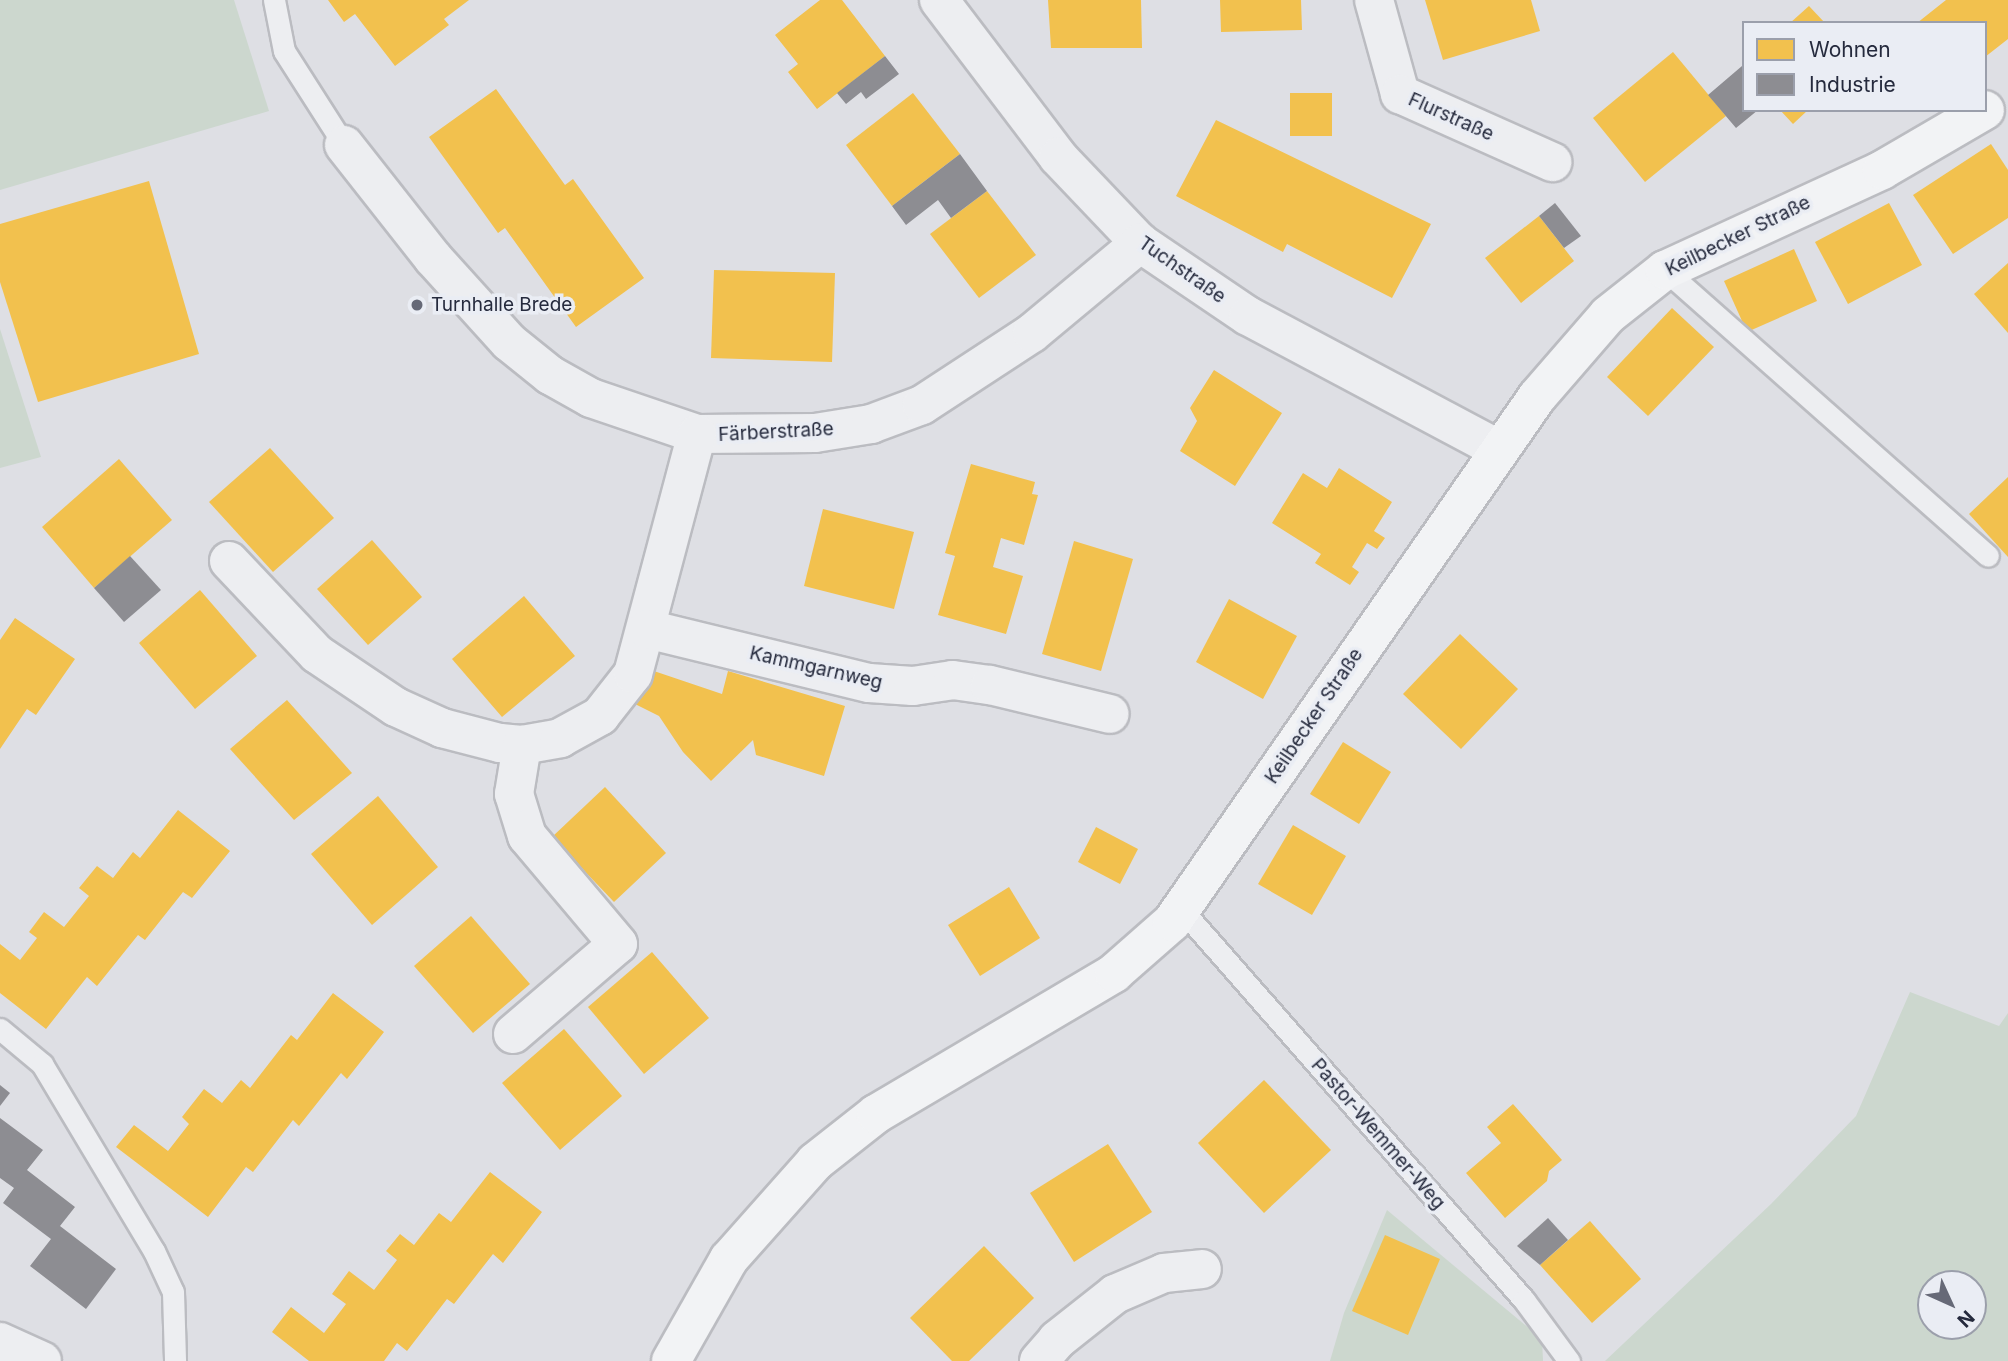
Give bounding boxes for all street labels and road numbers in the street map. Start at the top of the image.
street label: Flurstraße [1405,88,1497,146]
street label: Keilbecker Straße [1662,191,1814,281]
street label: Tuchstraße [1134,232,1230,308]
street label: Färberstraße [718,418,834,446]
street label: Kammgarnweg [747,642,885,694]
street label: Keilbecker Straße [1260,644,1368,788]
street label: Pastor-Wemmer-Weg [1306,1054,1450,1214]

